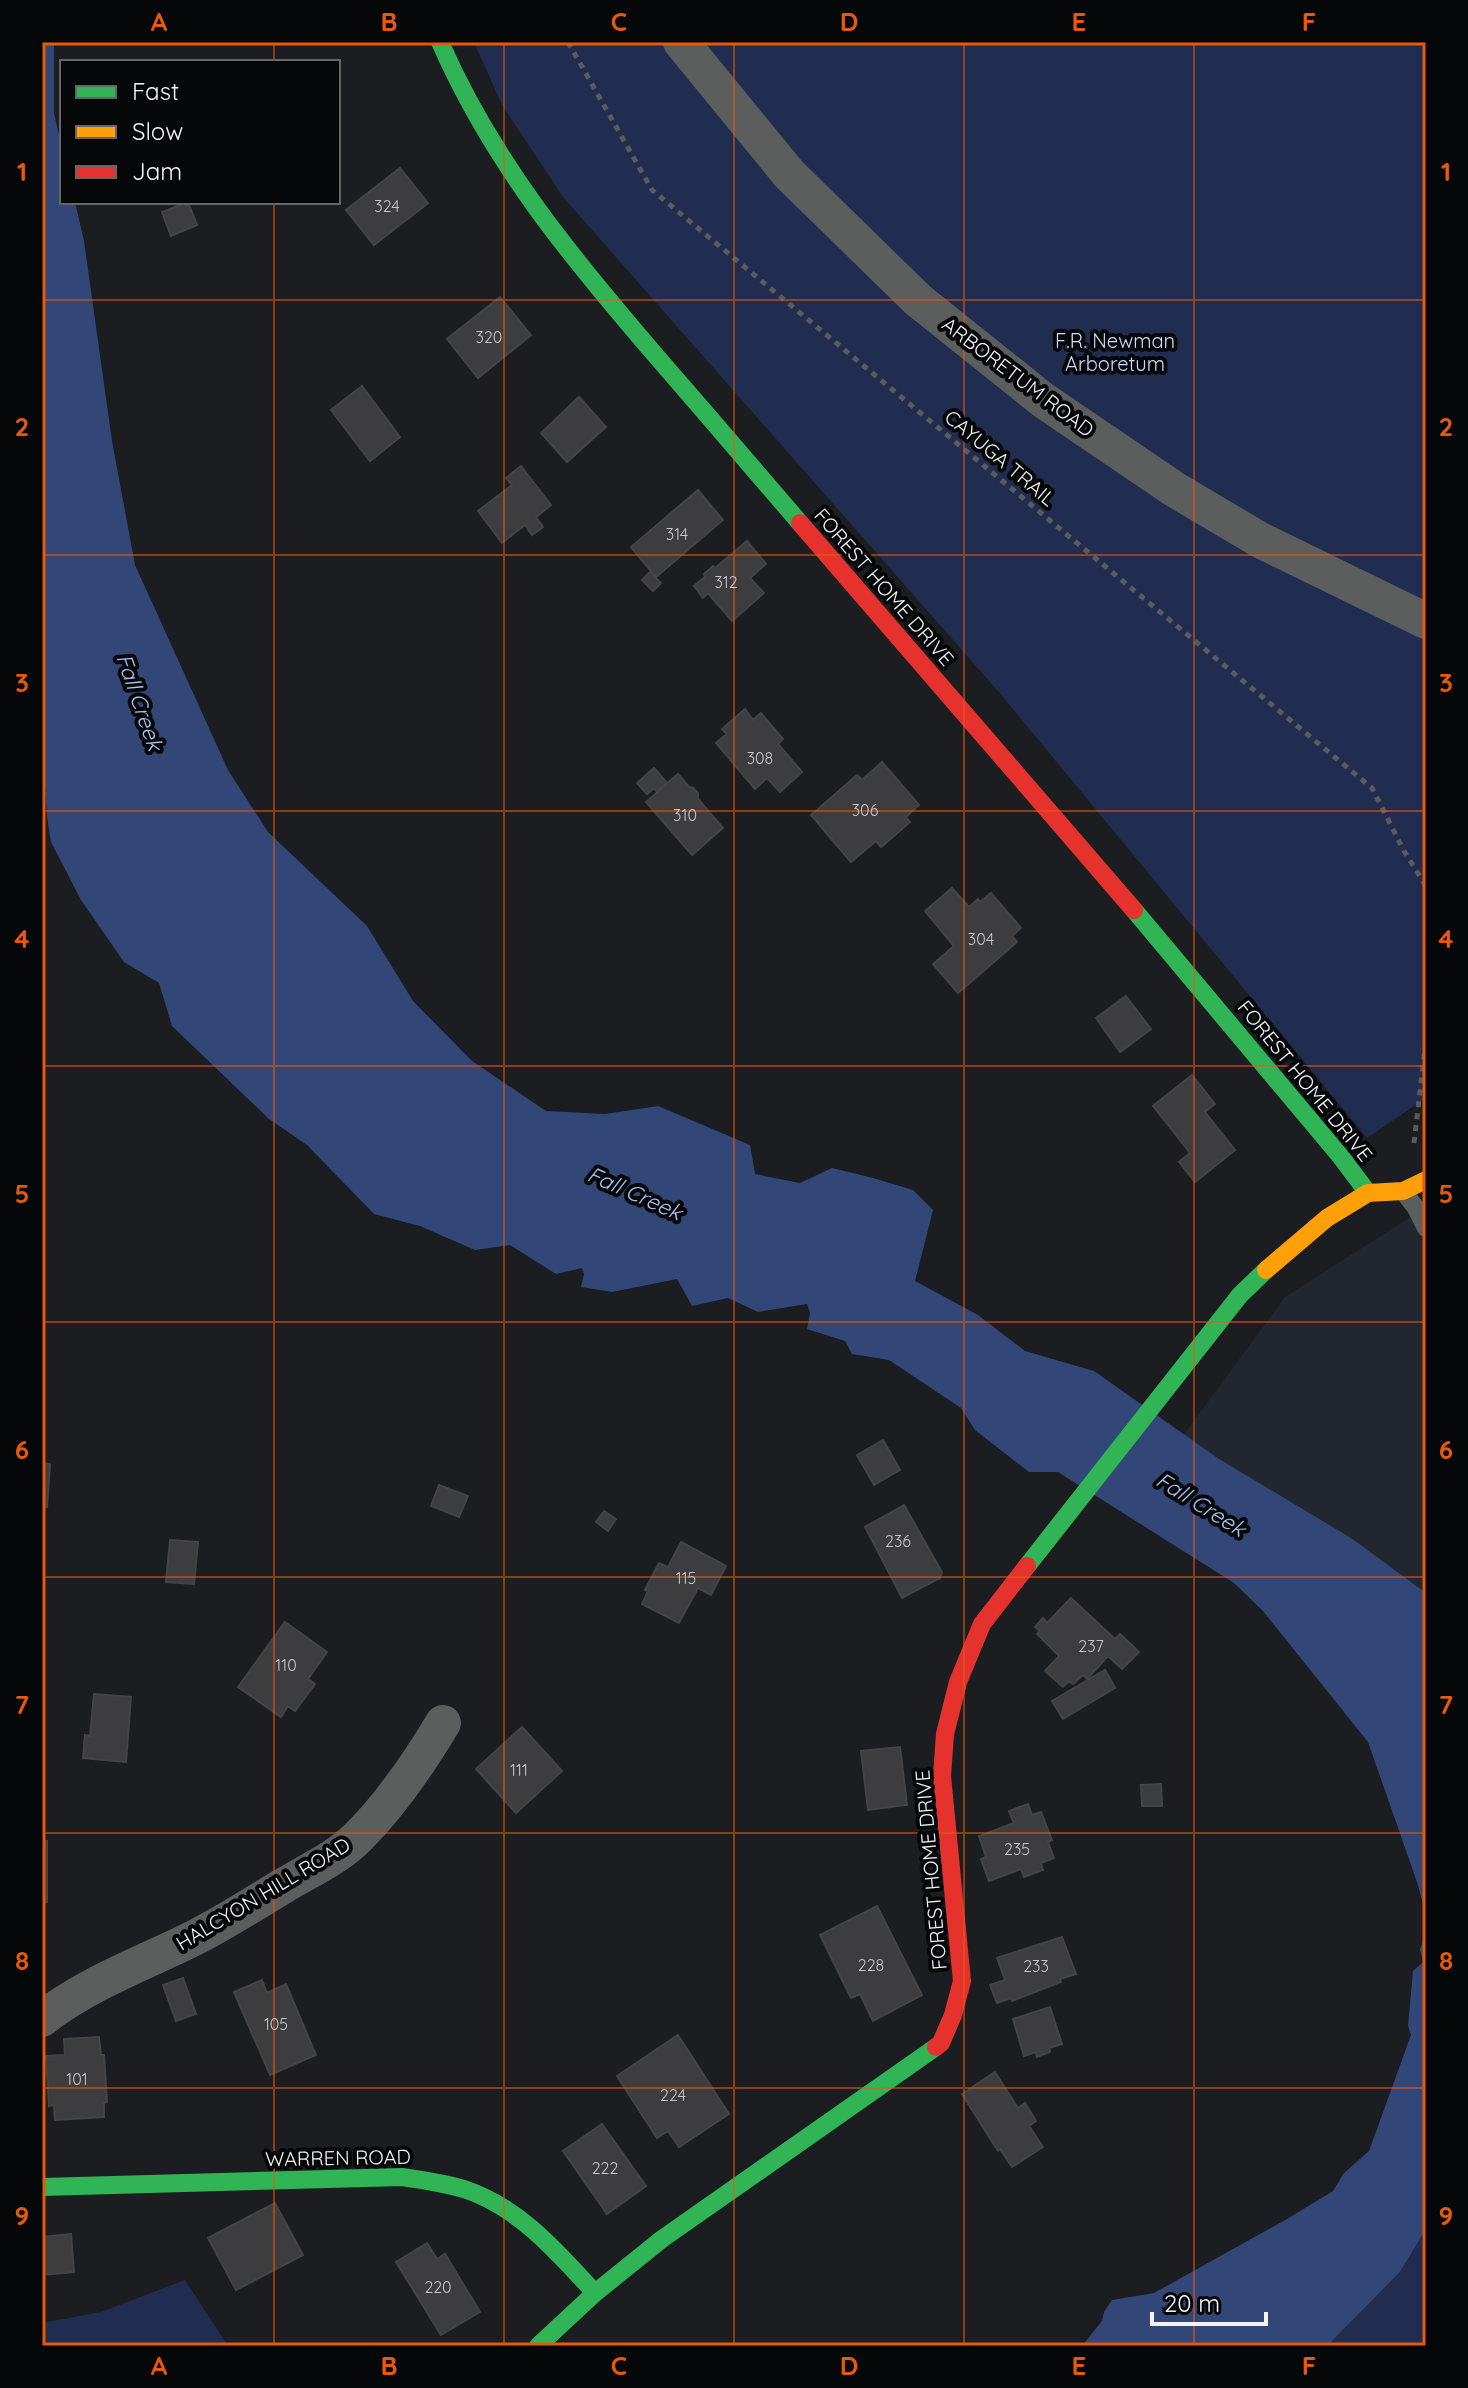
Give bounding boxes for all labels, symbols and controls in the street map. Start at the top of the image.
text: A [151,5,168,38]
text: B [380,5,398,38]
text: C [611,5,627,38]
text: D [840,5,858,38]
text: E [1072,5,1086,38]
text: F [1302,5,1316,38]
legend [60,60,340,204]
text: Fast [132,76,179,106]
text: Slow [132,116,183,146]
text: 1 [17,155,27,188]
text: 1 [1441,155,1451,188]
text: Jam [132,156,182,186]
house number: 324 [374,196,400,216]
street label: ARBORETUM ROAD [937,311,1099,442]
house number: 320 [476,327,502,347]
park label: F.R. Newman Arboretum [1055,328,1175,376]
street label: CAYUGA TRAIL [940,404,1061,511]
text: 2 [15,410,29,443]
text: 2 [1439,410,1453,443]
street label: FOREST HOME DRIVE [809,503,960,671]
house number: 314 [666,524,688,544]
house number: 312 [714,572,738,592]
water label: Fall Creek [110,650,170,756]
text: 3 [15,666,29,699]
text: 3 [1439,666,1453,699]
house number: 308 [747,748,773,768]
house number: 306 [852,800,879,820]
house number: 310 [673,805,697,825]
text: 4 [14,922,30,955]
text: 4 [1438,922,1454,955]
house number: 304 [968,929,994,949]
street label: FOREST HOME DRIVE [1233,995,1378,1166]
water label: Fall Creek [583,1160,689,1227]
text: 5 [15,1177,29,1210]
text: 5 [1439,1177,1453,1210]
text: 6 [15,1433,29,1466]
text: 6 [1439,1433,1453,1466]
water label: Fall Creek [1151,1466,1253,1544]
house number: 236 [885,1531,911,1551]
house number: 115 [676,1568,696,1588]
house number: 237 [1078,1636,1104,1656]
house number: 110 [275,1655,297,1675]
text: 7 [15,1688,29,1721]
text: 7 [1439,1688,1453,1721]
house number: 111 [510,1760,528,1780]
street label: FOREST HOME DRIVE [909,1769,952,1971]
street label: HALCYON HILL ROAD [171,1832,354,1955]
house number: 235 [1004,1839,1030,1859]
text: 8 [15,1944,29,1977]
text: 8 [1439,1944,1453,1977]
house number: 228 [858,1955,884,1975]
house number: 233 [1023,1956,1049,1976]
house number: 105 [264,2014,288,2034]
house number: 101 [66,2069,88,2089]
house number: 224 [660,2085,686,2105]
street label: WARREN ROAD [265,2144,411,2171]
house number: 222 [592,2158,618,2178]
text: 9 [15,2199,29,2232]
text: 9 [1439,2199,1453,2232]
scale bar [1152,2276,1266,2326]
house number: 220 [424,2277,452,2297]
text: 20 m [1164,2288,1220,2318]
text: A [151,2349,168,2382]
text: B [380,2349,398,2382]
text: C [611,2349,627,2382]
text: D [840,2349,858,2382]
text: E [1072,2349,1086,2382]
text: F [1302,2349,1316,2382]

